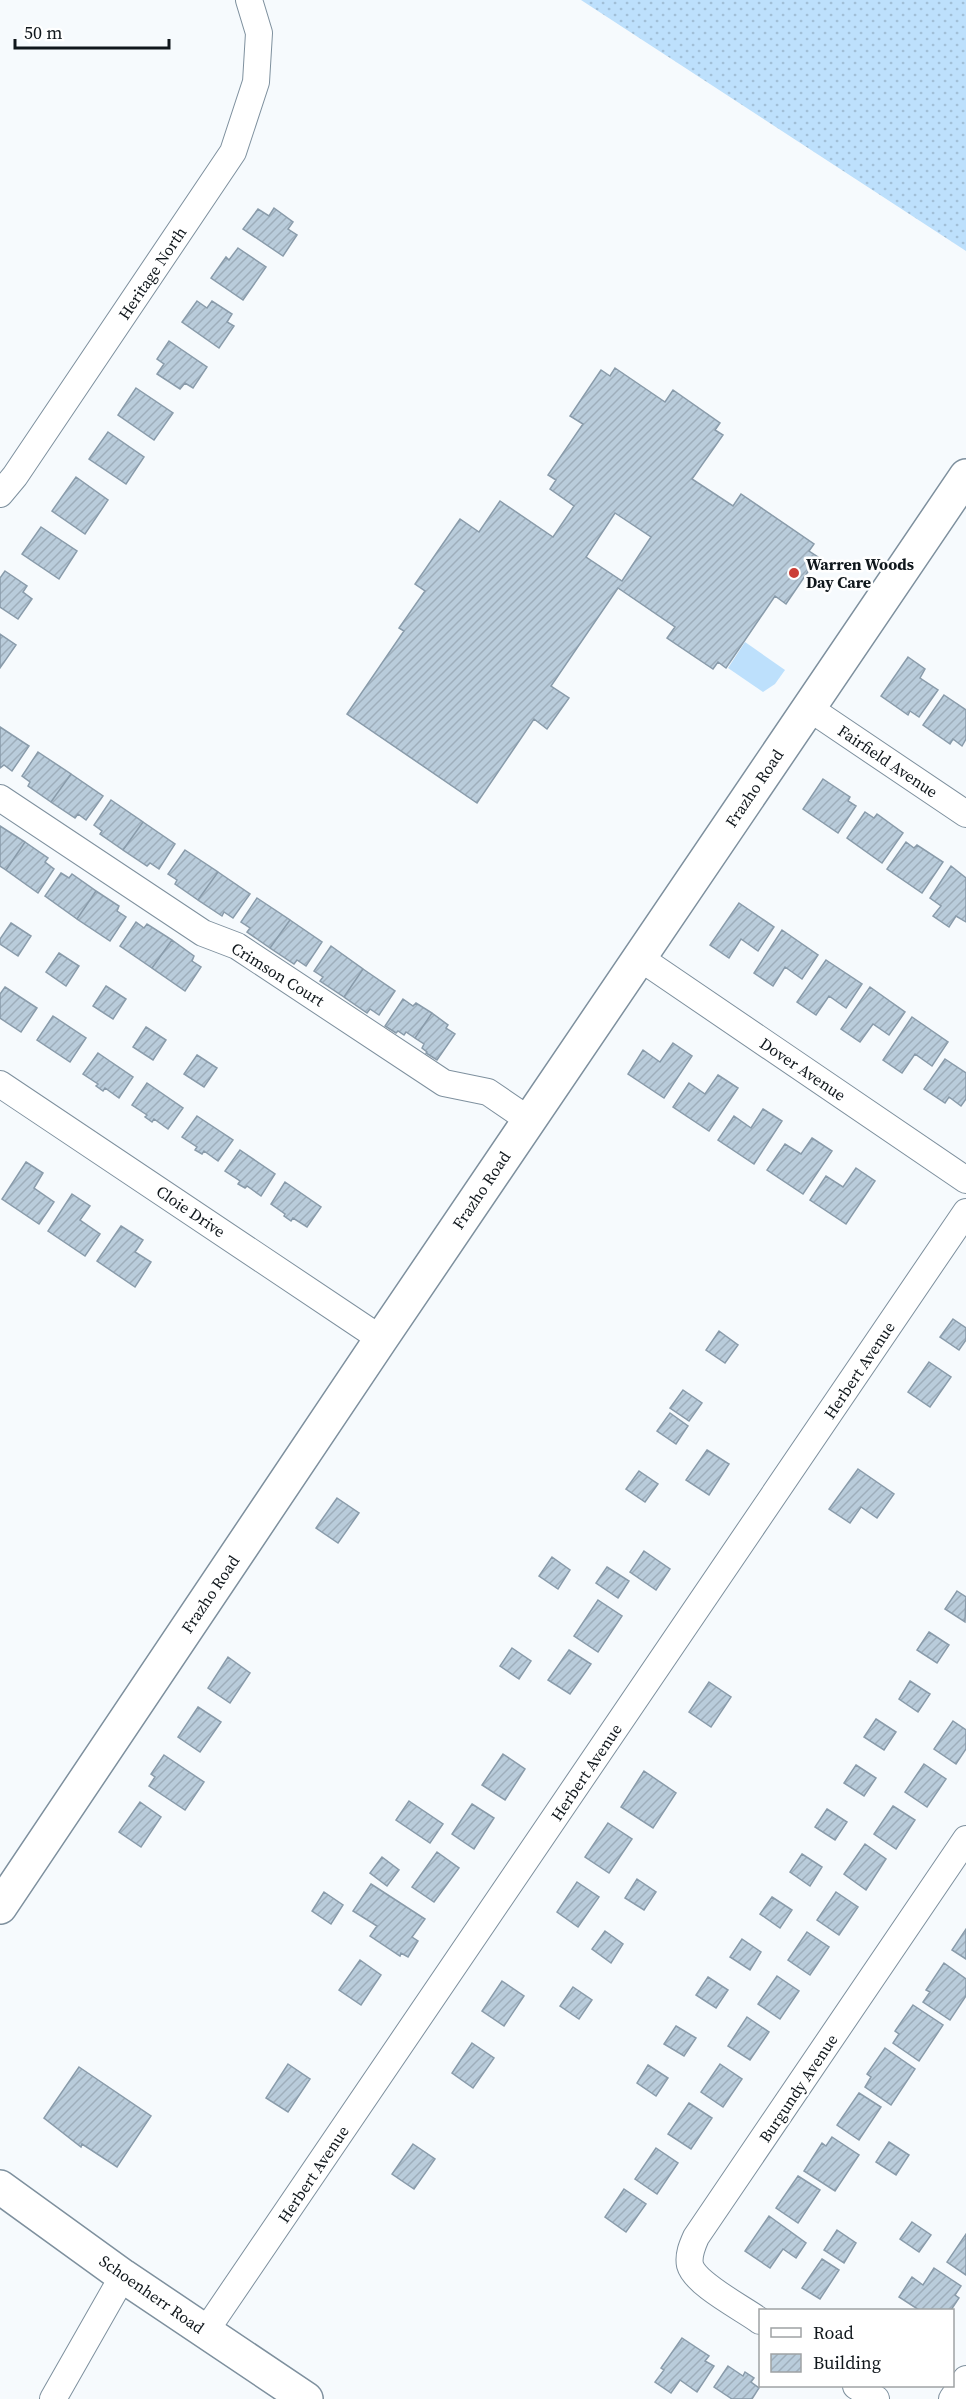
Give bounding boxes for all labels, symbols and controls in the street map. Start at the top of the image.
scale bar [15,12,170,50]
text: 50 m [24,20,62,45]
street label: Heritage North [113,222,191,324]
place label: Warren Woods Day Care [806,553,914,593]
marker: Warren Woods Day Care [787,566,801,580]
street label: Fairfield Avenue [834,719,942,803]
street label: Frazho Road [720,745,788,831]
street label: Crimson Court [227,937,329,1012]
street label: Dover Avenue [756,1032,850,1106]
street label: Frazho Road [447,1147,515,1233]
street label: Cloie Drive [152,1180,230,1242]
street label: Herbert Avenue [818,1317,900,1423]
street label: Frazho Road [176,1551,244,1637]
street label: Herbert Avenue [545,1719,627,1825]
street label: Burgundy Avenue [754,2029,842,2147]
street label: Herbert Avenue [272,2121,354,2227]
street label: Schoenherr Road [95,2250,209,2338]
legend [759,2309,954,2387]
text: Road [813,2320,854,2345]
text: Building [813,2350,881,2375]

